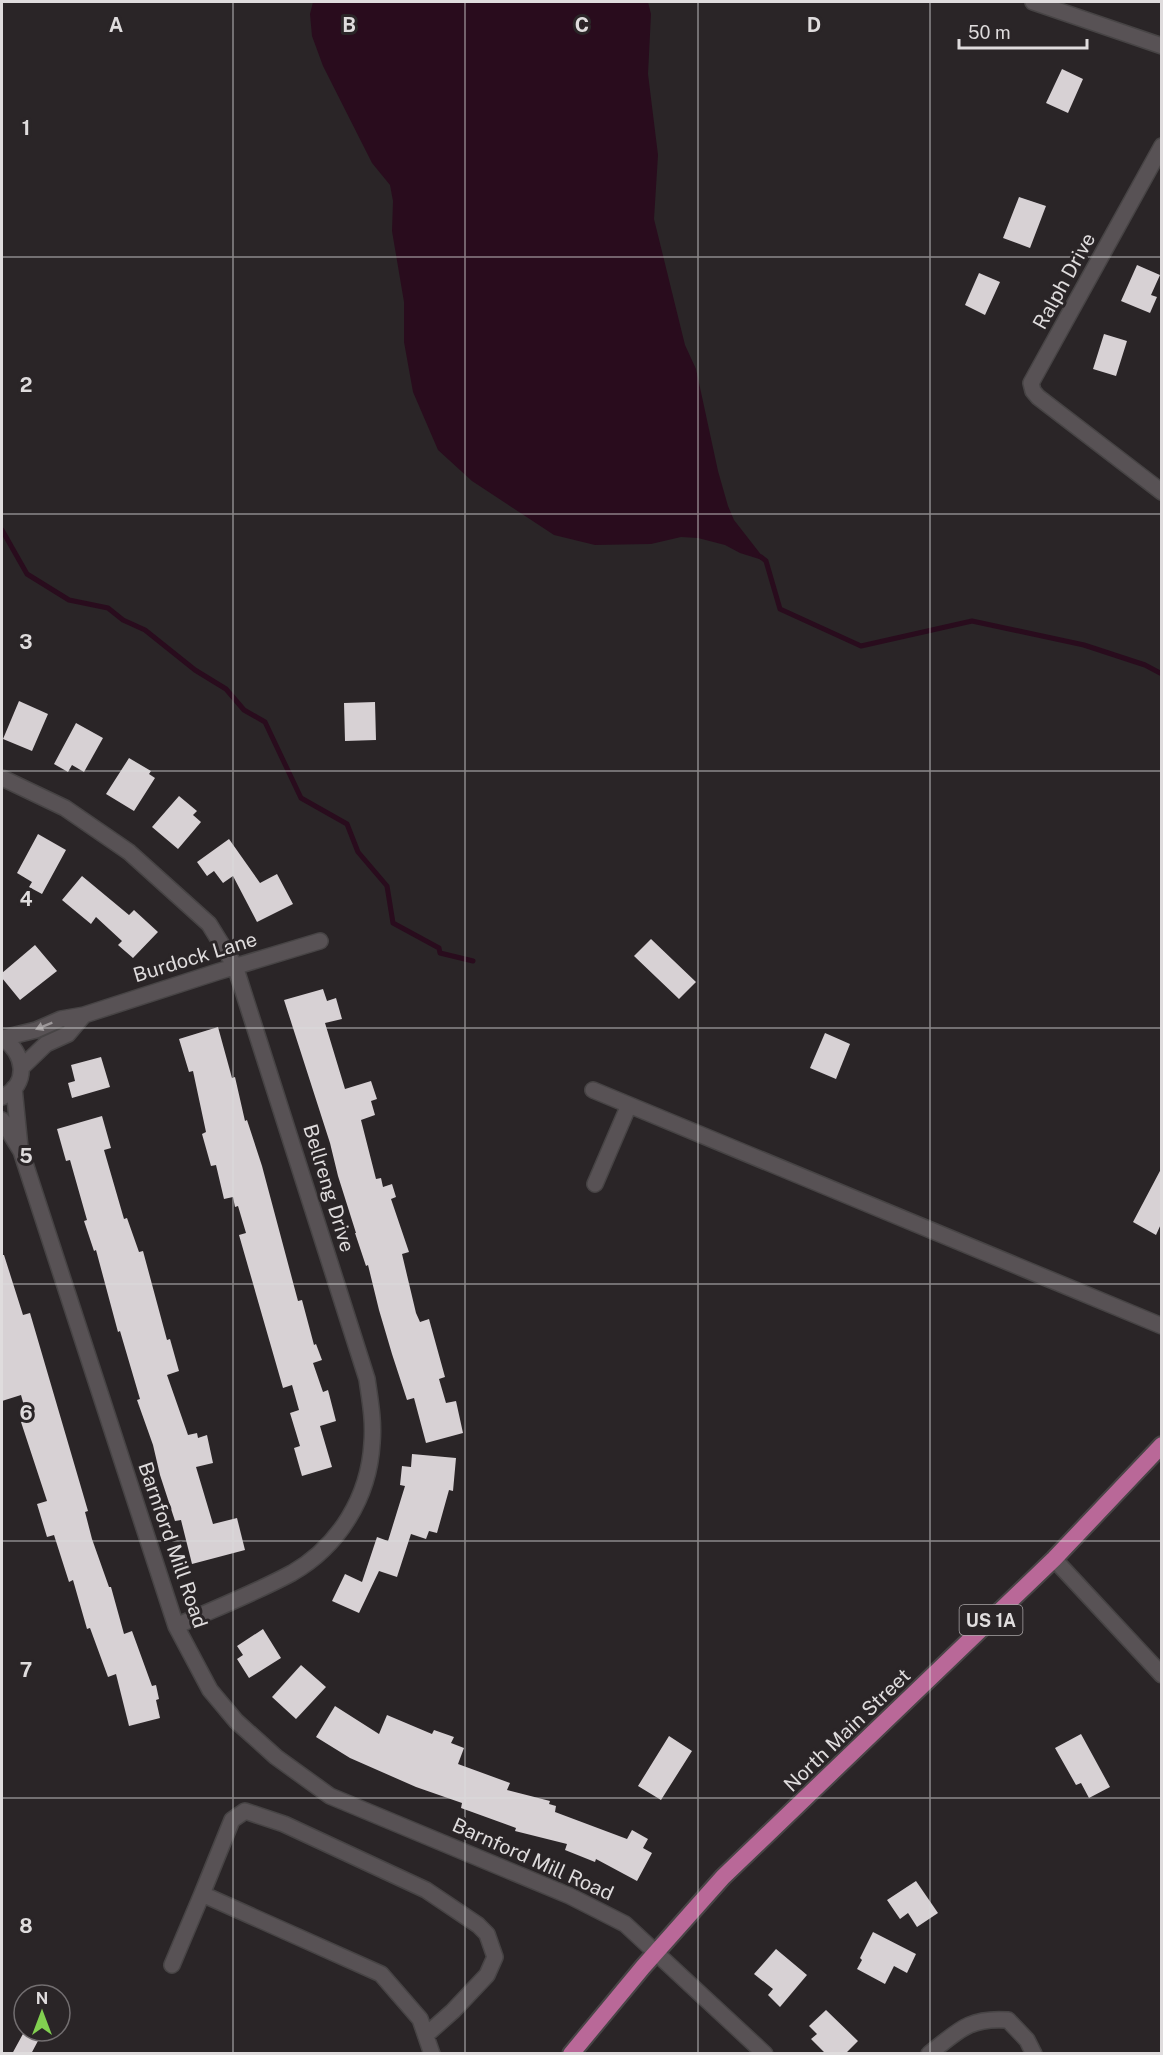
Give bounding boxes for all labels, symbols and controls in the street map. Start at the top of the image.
scale bar [959,12,1086,50]
text: A [109,13,123,37]
text: B [342,13,356,37]
text: C [575,13,589,37]
text: D [807,13,821,37]
text: 50 m [968,22,1011,43]
text: 1 [22,116,30,140]
street label: Ralph Drive [1028,229,1100,333]
text: 2 [20,373,32,397]
text: 3 [19,630,33,654]
text: 4 [19,887,33,911]
street label: Burdock Lane [130,927,260,987]
one-way arrow [34,1021,52,1031]
street label: Bellreng Drive [298,1121,360,1255]
text: 5 [19,1144,33,1168]
text: 6 [19,1401,33,1425]
street label: Barnford Mill Road [133,1459,213,1631]
road number: US 1A [960,1605,1022,1635]
text: 7 [20,1658,32,1682]
street label: North Main Street [779,1664,915,1796]
street label: Barnford Mill Road [449,1813,617,1905]
text: 8 [19,1914,33,1938]
north arrow [12,1983,72,2043]
text: N [36,1989,48,2008]

